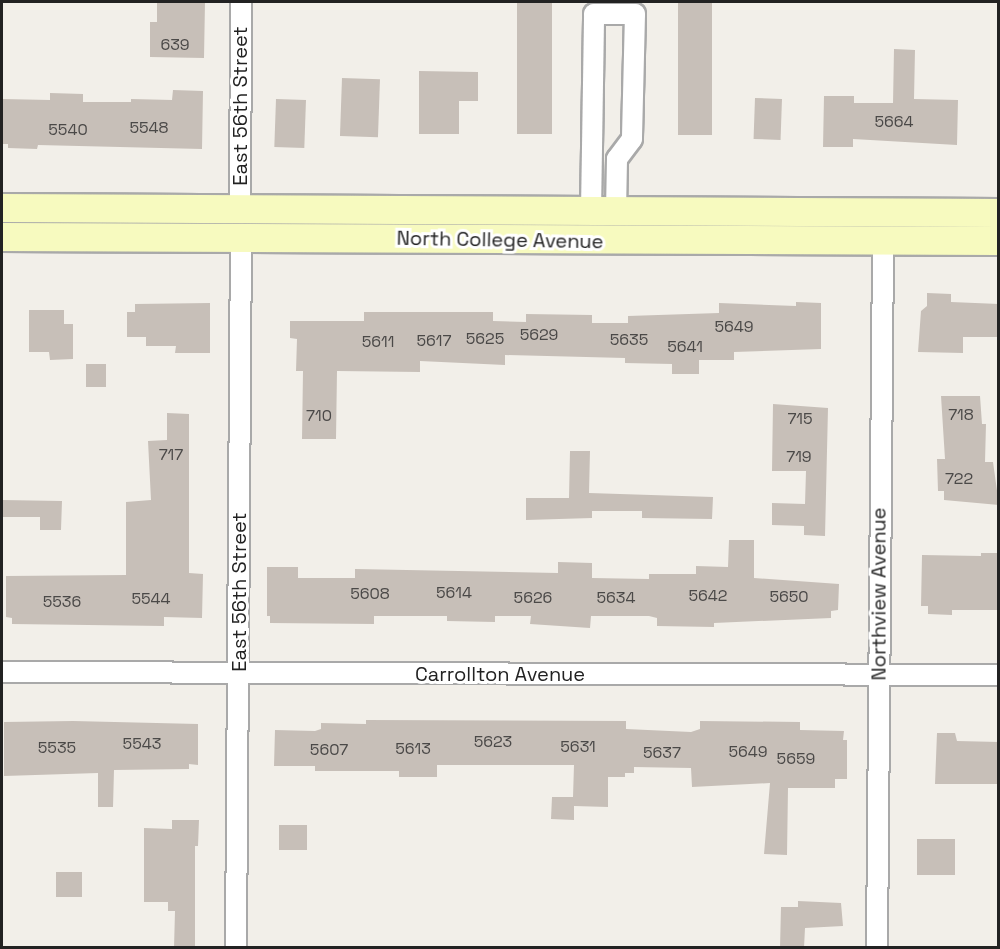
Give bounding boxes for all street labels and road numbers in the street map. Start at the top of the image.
street label: East 56th Street [228,26,252,186]
street label: North College Avenue [396,226,604,254]
street label: Northview Avenue [867,507,891,681]
street label: East 56th Street [227,512,251,672]
street label: Carrollton Avenue [415,662,585,686]

